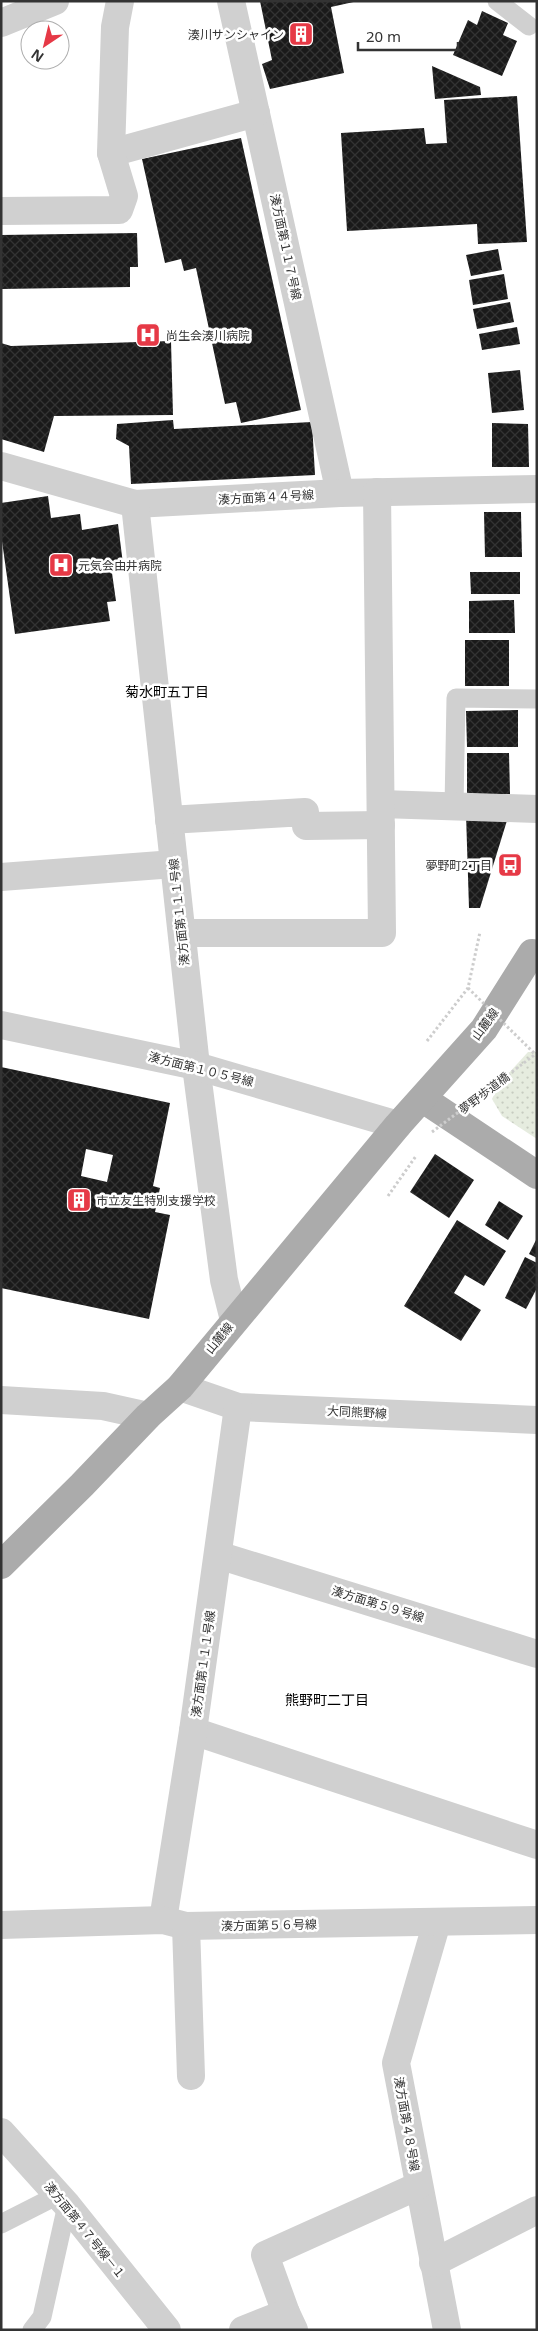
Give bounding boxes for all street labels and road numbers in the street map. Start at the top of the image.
street label: 湊方面第１１７号線 [266,192,306,302]
street label: 湊方面第４４号線 [218,486,314,508]
street label: 湊方面第１１１号線 [165,857,193,967]
street label: 山麓線 [468,1004,502,1044]
street label: 湊方面第１０５号線 [147,1048,255,1090]
street label: 夢野歩道橋 [455,1068,513,1118]
street label: 山麓線 [201,1319,237,1357]
street label: 大同熊野線 [327,1402,387,1422]
street label: 湊方面第５９号線 [330,1582,426,1626]
street label: 湊方面第１１１号線 [187,1609,219,1719]
street label: 湊方面第５６号線 [221,1916,317,1934]
street label: 湊方面第４８号線 [390,2075,424,2173]
street label: 湊方面第４７号線－１ [41,2178,129,2282]

